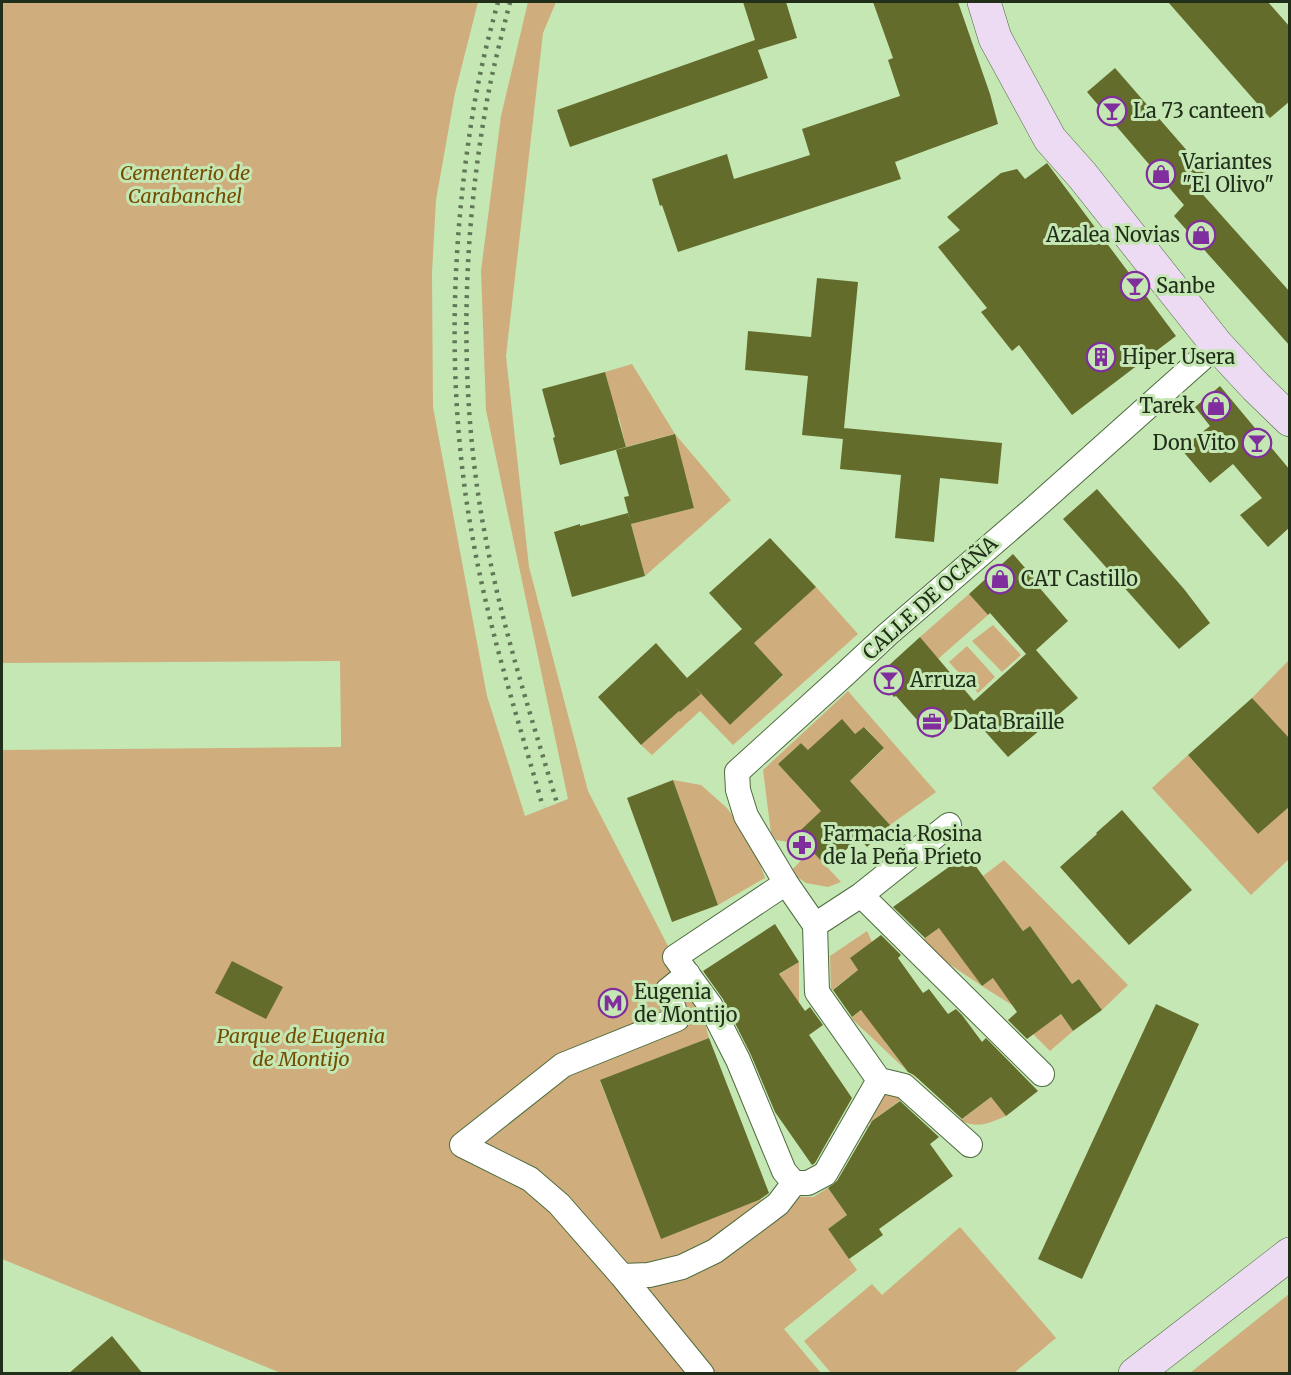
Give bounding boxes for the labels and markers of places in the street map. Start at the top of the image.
bar icon: La 73 canteen [1096,95,1128,127]
place label: La 73 canteen [1133,98,1264,123]
place label: Variantes "El Olivo" [1181,149,1274,197]
shop icon: Variantes "El Olivo" [1145,158,1177,190]
shop icon: Azalea Novias [1185,219,1217,251]
place label: Azalea Novias [1045,222,1180,247]
bar icon: Sanbe [1119,270,1151,302]
place label: Sanbe [1156,273,1215,298]
building icon: Hiper Usera [1085,341,1117,373]
place label: Hiper Usera [1122,344,1236,369]
shop icon: Tarek [1200,390,1232,422]
place label: Tarek [1139,393,1195,418]
bar icon: Don Vito [1241,427,1273,459]
place label: Don Vito [1152,430,1236,455]
shop icon: CAT Castillo [984,563,1016,595]
place label: CAT Castillo [1021,566,1138,591]
bar icon: Arruza [873,664,905,696]
place label: Arruza [909,667,977,692]
office icon: Data Braille [916,706,948,738]
place label: Data Braille [953,709,1064,734]
place label: Farmacia Rosina de la Peña Prieto [823,821,982,869]
pharmacy icon: Farmacia Rosina de la Peña Prieto [786,829,818,861]
place label: Eugenia de Montijo [634,979,738,1027]
metro station icon: Eugenia de Montijo [597,987,629,1019]

